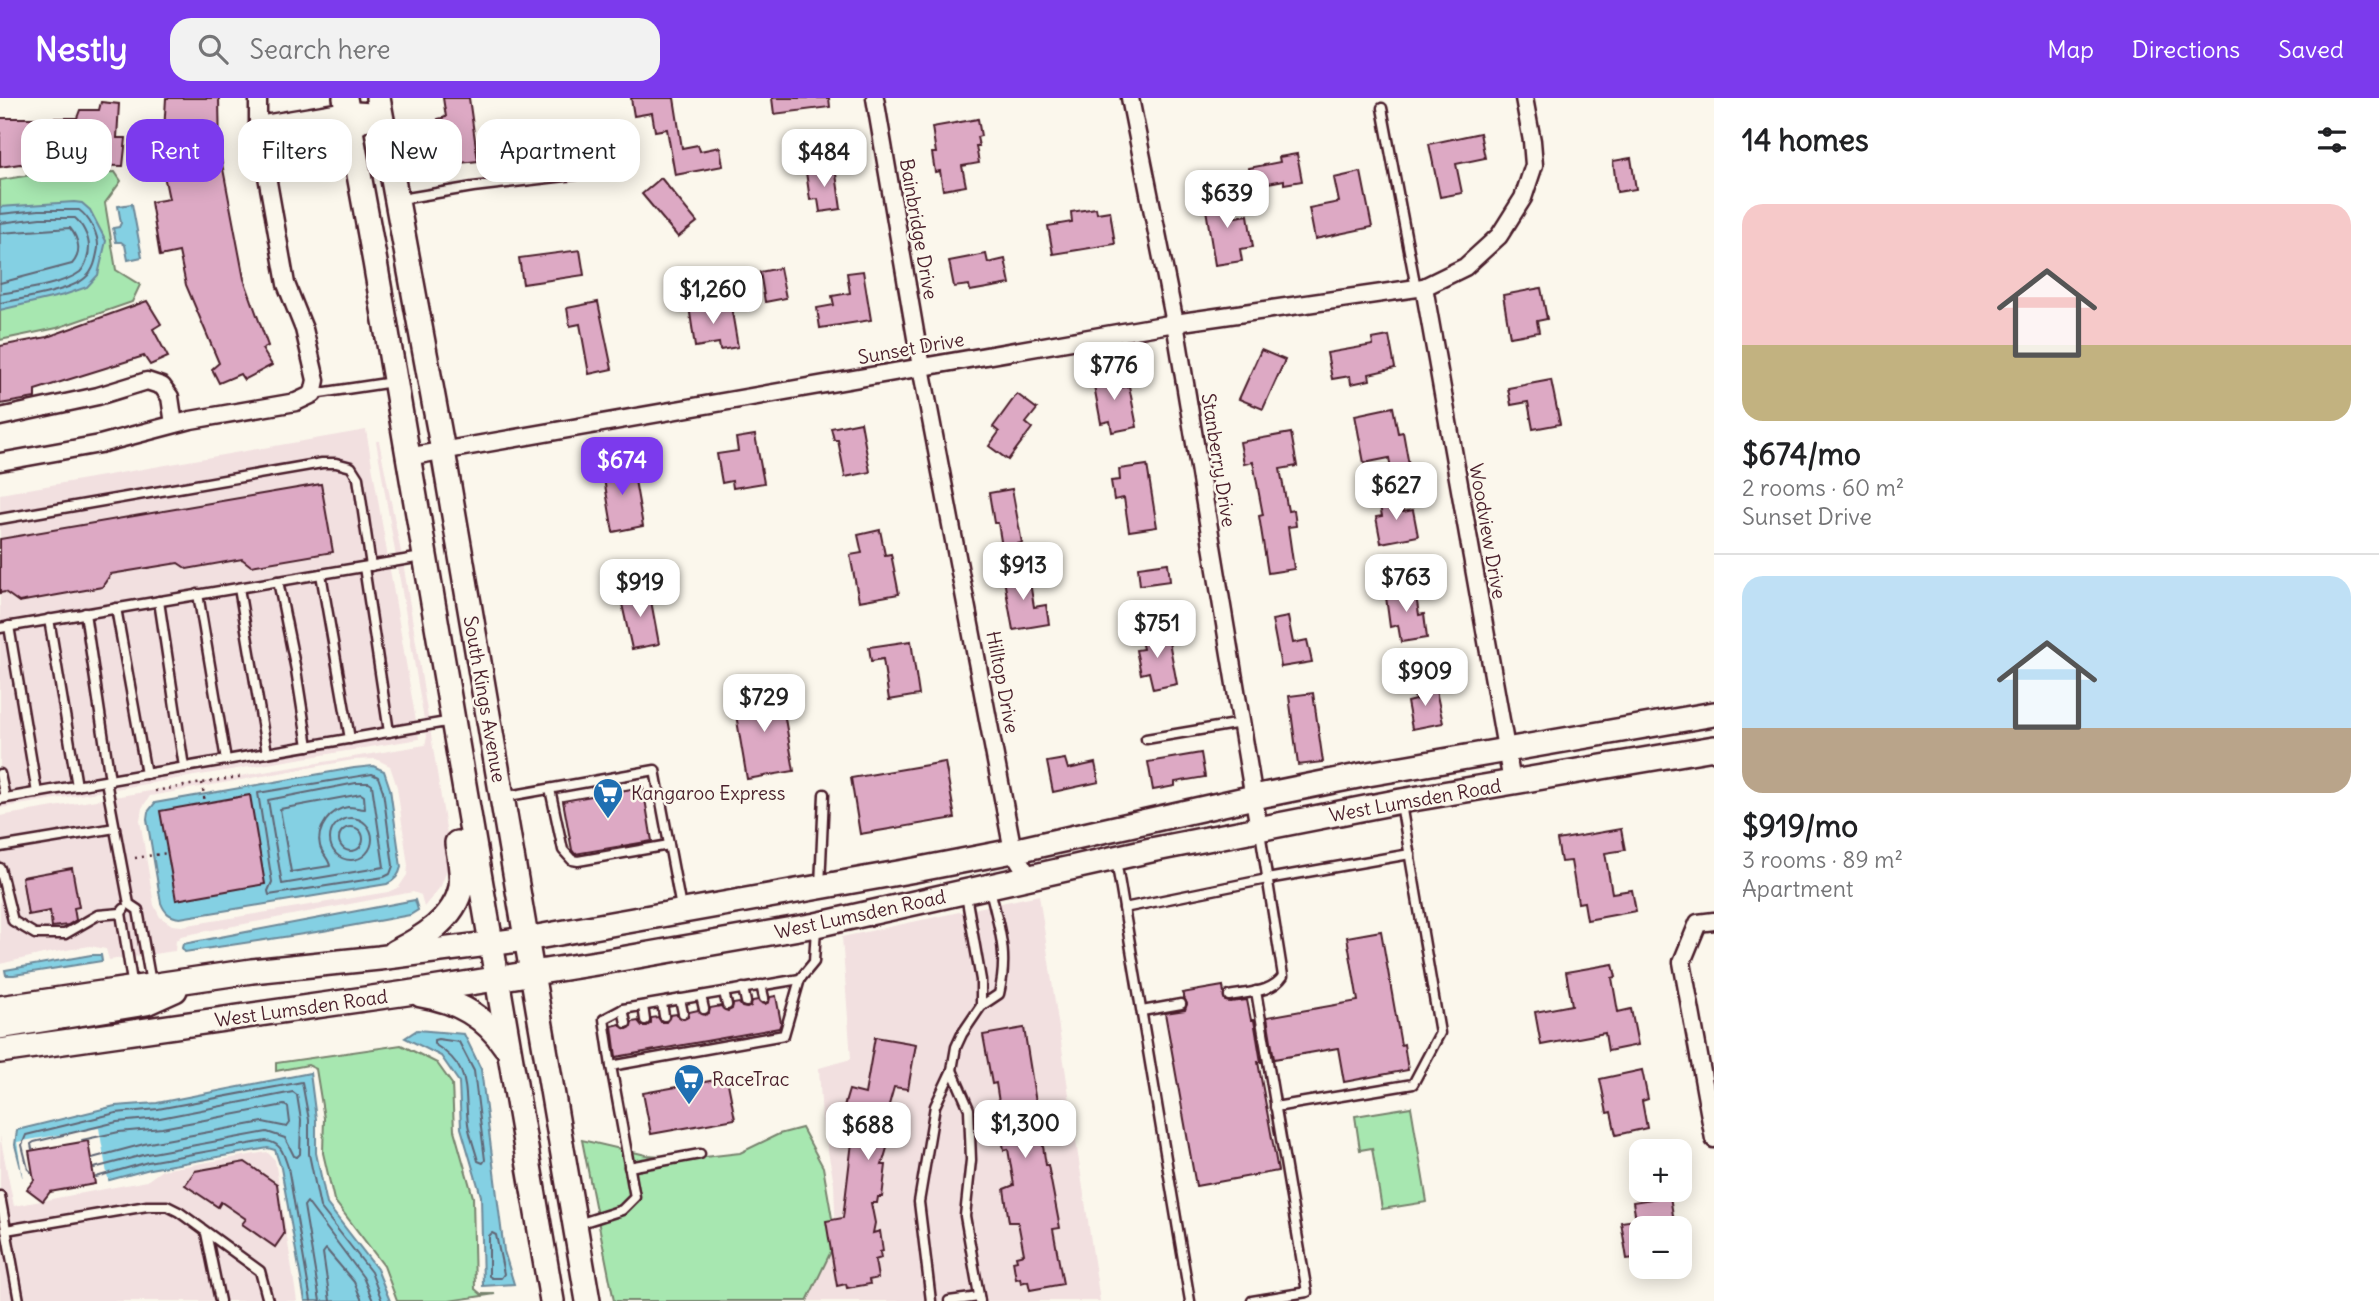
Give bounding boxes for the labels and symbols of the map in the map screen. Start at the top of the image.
pin: $484 [783,130,865,189]
street label: Bainbridge Drive [895,157,943,301]
pin: $639 [1186,170,1268,230]
pin: $1,260 [656,266,770,326]
street label: Sunset Drive [856,327,966,369]
pin: $776 [1073,342,1155,402]
street label: Stanberry Drive [1197,391,1241,529]
pin: $674 [581,438,663,497]
street label: Woodview Drive [1464,461,1512,601]
pin: $627 [1355,462,1437,522]
pin: $913 [982,542,1064,602]
pin: $763 [1365,554,1447,614]
pin: $919 [599,560,681,619]
pin: $751 [1116,601,1198,660]
street label: South Kings Avenue [459,614,511,784]
street label: Hilltop Drive [981,629,1025,735]
pin: $909 [1384,648,1466,708]
pin: $729 [723,674,805,734]
street label: West Lumsden Road [1327,773,1503,827]
supermarket icon: Kangaroo Express [591,776,625,820]
place label: Kangaroo Express [631,781,785,805]
street label: West Lumsden Road [772,884,948,944]
street label: West Lumsden Road [213,984,389,1032]
supermarket icon: RaceTrac [672,1062,706,1106]
place label: RaceTrac [712,1067,789,1091]
pin: $1,300 [968,1100,1082,1160]
pin: $688 [827,1102,909,1162]

